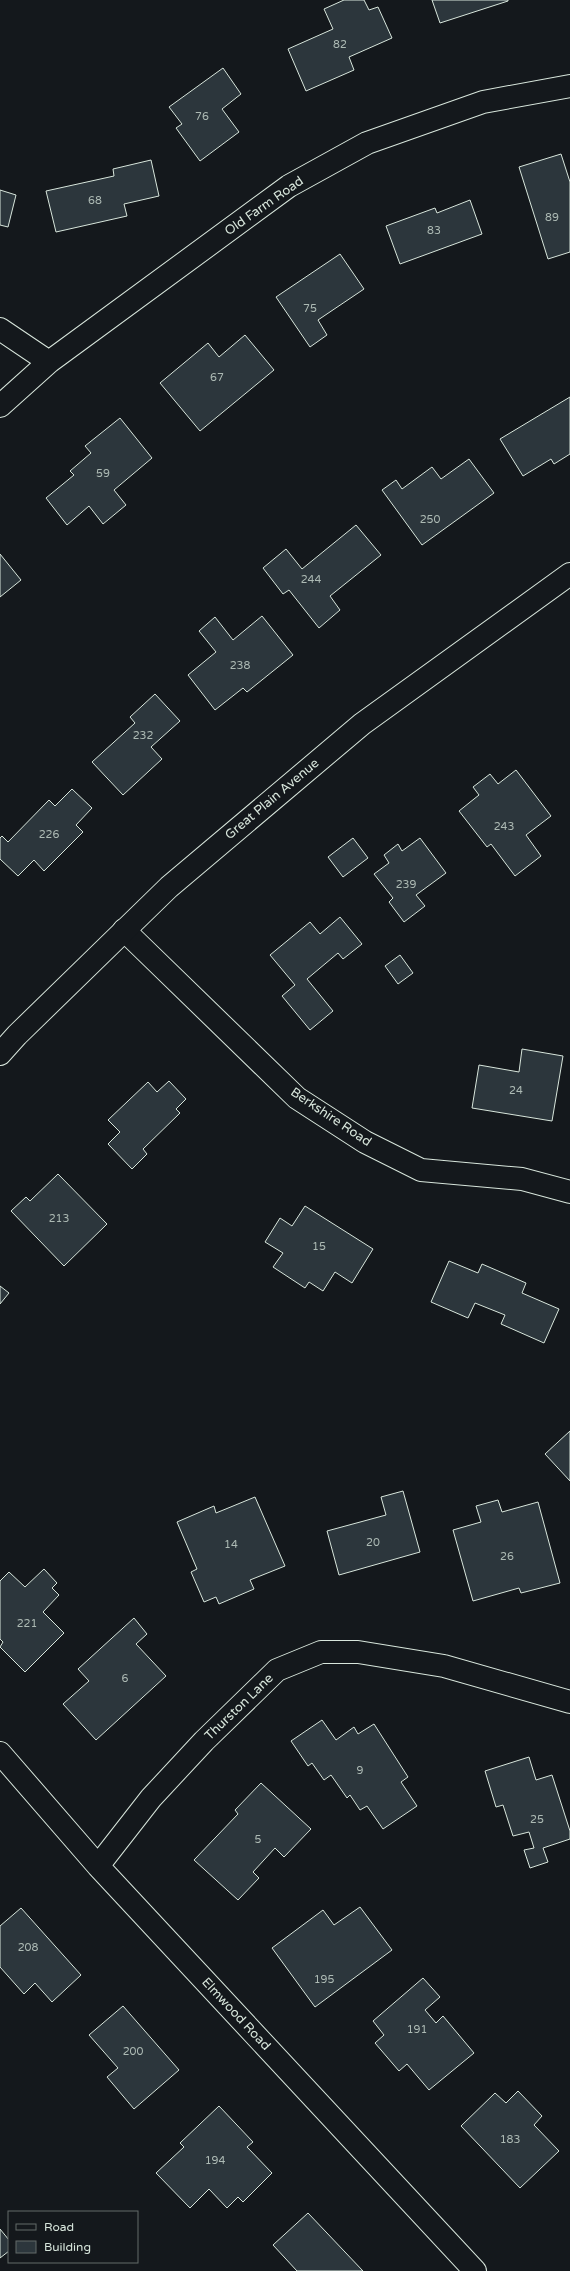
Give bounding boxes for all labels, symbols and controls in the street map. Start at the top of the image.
house number: 82 [333,38,347,51]
house number: 76 [195,110,209,123]
street label: Old Farm Road [222,173,306,239]
house number: 68 [88,194,102,207]
house number: 89 [545,211,559,224]
house number: 83 [427,224,441,237]
house number: 75 [303,302,317,315]
house number: 67 [210,371,224,384]
house number: 59 [96,467,110,480]
house number: 250 [420,513,440,526]
house number: 244 [301,573,321,586]
house number: 238 [230,659,250,672]
house number: 232 [133,729,153,742]
street label: Great Plain Avenue [222,755,322,843]
house number: 243 [494,820,514,833]
house number: 226 [39,828,59,841]
house number: 239 [396,878,416,891]
street label: Berkshire Road [288,1084,374,1150]
house number: 24 [509,1084,523,1097]
house number: 213 [49,1212,69,1225]
house number: 15 [312,1240,326,1253]
house number: 20 [366,1536,380,1549]
house number: 14 [224,1538,238,1551]
house number: 26 [500,1550,514,1563]
house number: 221 [17,1617,37,1630]
street label: Thurston Lane [201,1670,277,1744]
house number: 6 [122,1672,129,1685]
house number: 9 [357,1764,364,1777]
house number: 25 [530,1813,544,1826]
house number: 5 [255,1833,262,1846]
house number: 208 [18,1941,38,1954]
house number: 195 [314,1973,334,1986]
street label: Elmwood Road [198,1974,274,2054]
house number: 191 [407,2023,427,2036]
house number: 200 [123,2045,143,2058]
house number: 183 [500,2133,520,2146]
house number: 194 [205,2154,225,2167]
legend [8,2211,138,2263]
text: Road [44,2220,74,2234]
text: Building [44,2240,91,2254]

